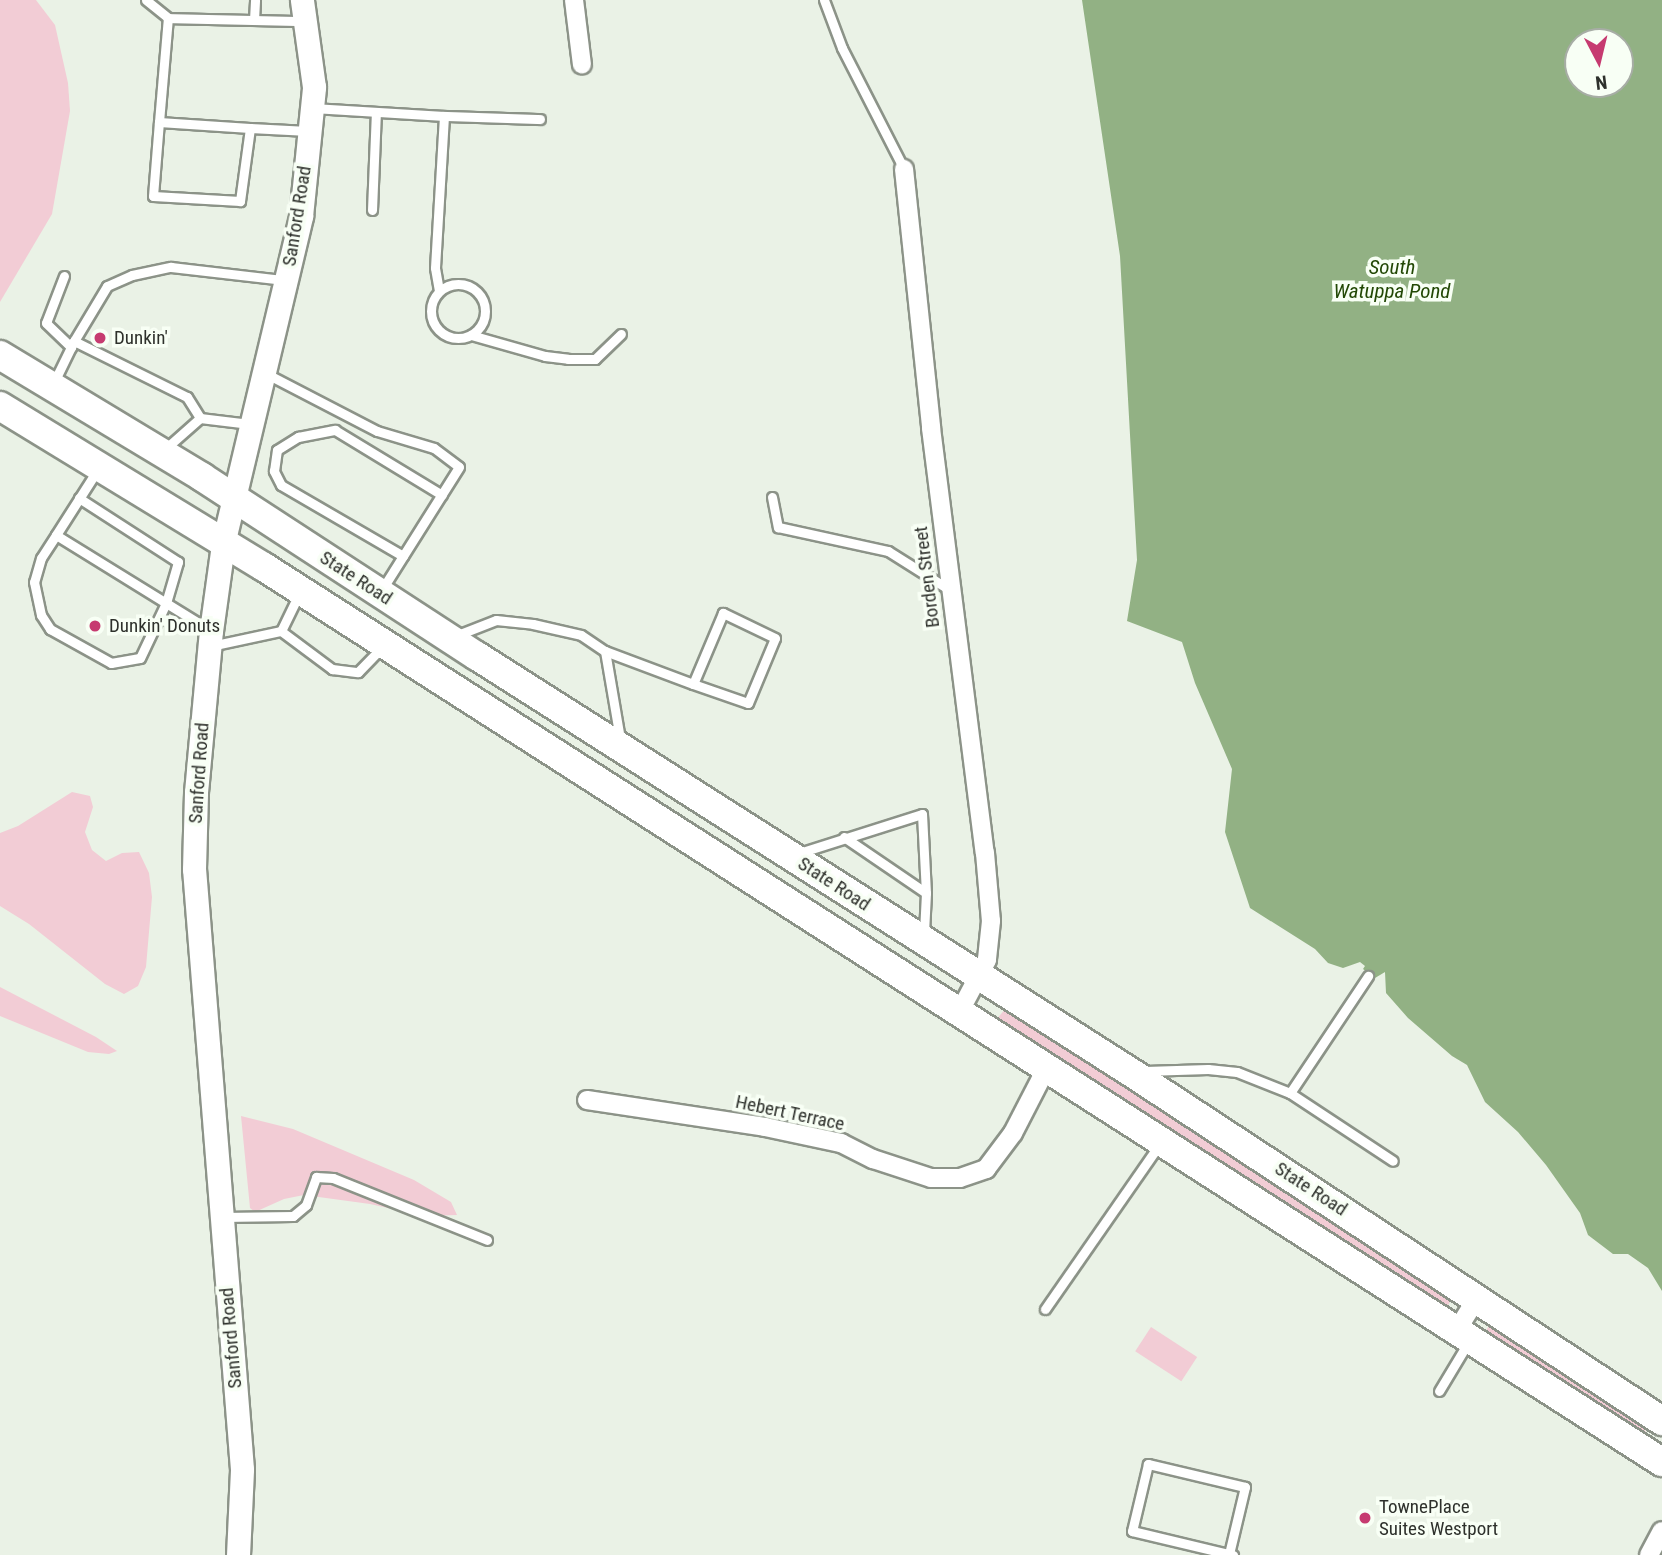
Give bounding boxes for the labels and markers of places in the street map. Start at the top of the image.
place label: Dunkin' [114,327,168,349]
marker: Dunkin' [92,330,108,346]
place label: Dunkin' Donuts [109,615,220,637]
marker: Dunkin' Donuts [87,618,103,634]
place label: TownePlace Suites Westport [1379,1496,1498,1540]
marker: TownePlace Suites Westport [1357,1510,1373,1526]

